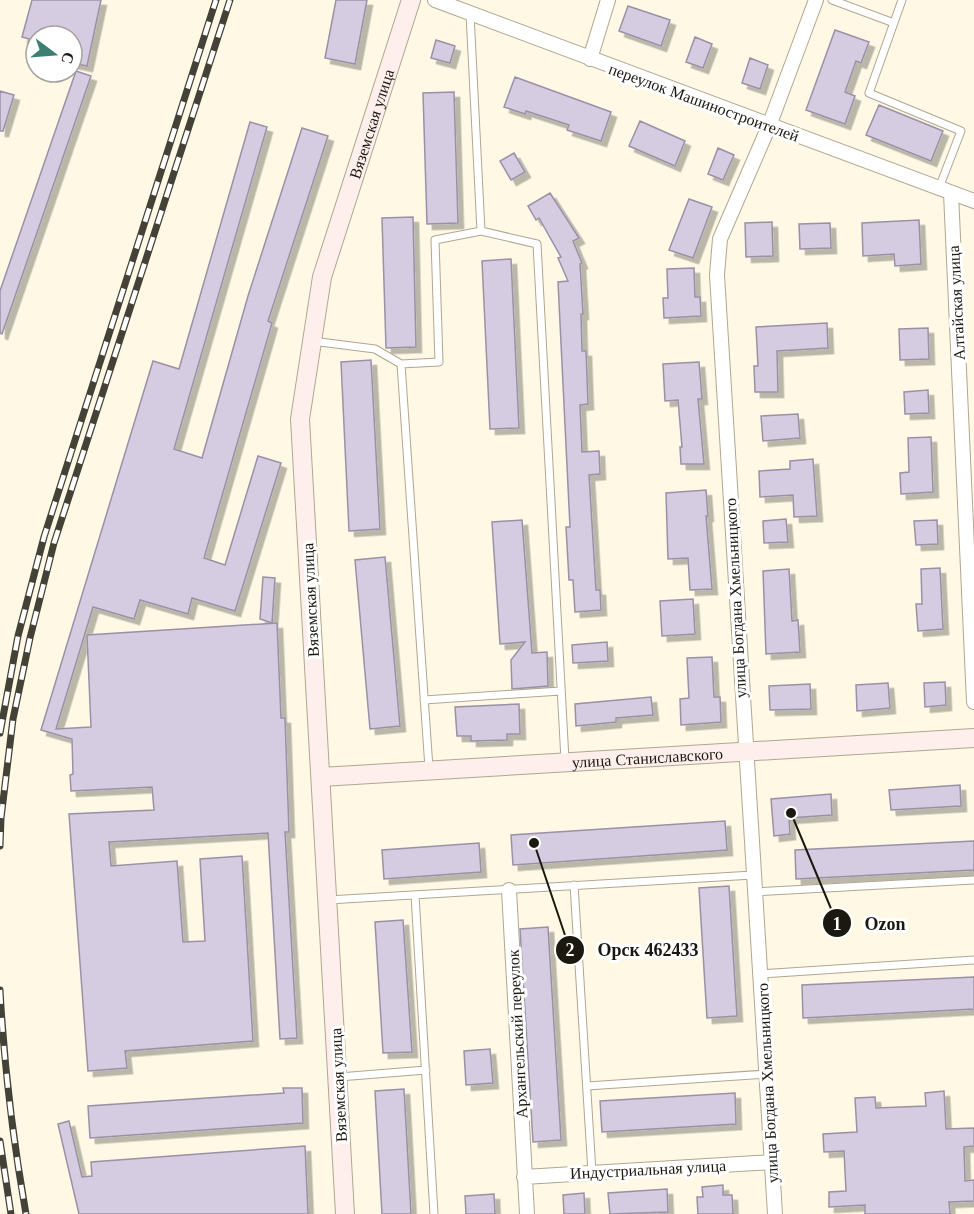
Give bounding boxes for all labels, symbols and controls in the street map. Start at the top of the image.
north arrow [24,24,84,84]
text: С [58,50,78,66]
street label: переулок Машиностроителей [606,60,802,146]
street label: Вяземская улица [346,67,397,181]
street label: Алтайская улица [945,245,969,361]
street label: улица Богдана Хмельницкого [722,497,750,698]
street label: Вяземская улица [299,542,323,657]
street label: улица Станиславского [571,745,723,772]
callout: Ozon [822,905,917,941]
text: 1 [833,914,842,934]
text: Ozon [864,914,906,934]
callout: Орск 462433 [555,932,710,968]
text: 2 [566,940,575,960]
text: Орск 462433 [598,940,698,960]
street label: Архангельский переулок [505,949,531,1119]
street label: улица Богдана Хмельницкого [754,982,782,1183]
street label: Вяземская улица [327,1027,351,1142]
street label: Индустриальная улица [570,1157,727,1183]

